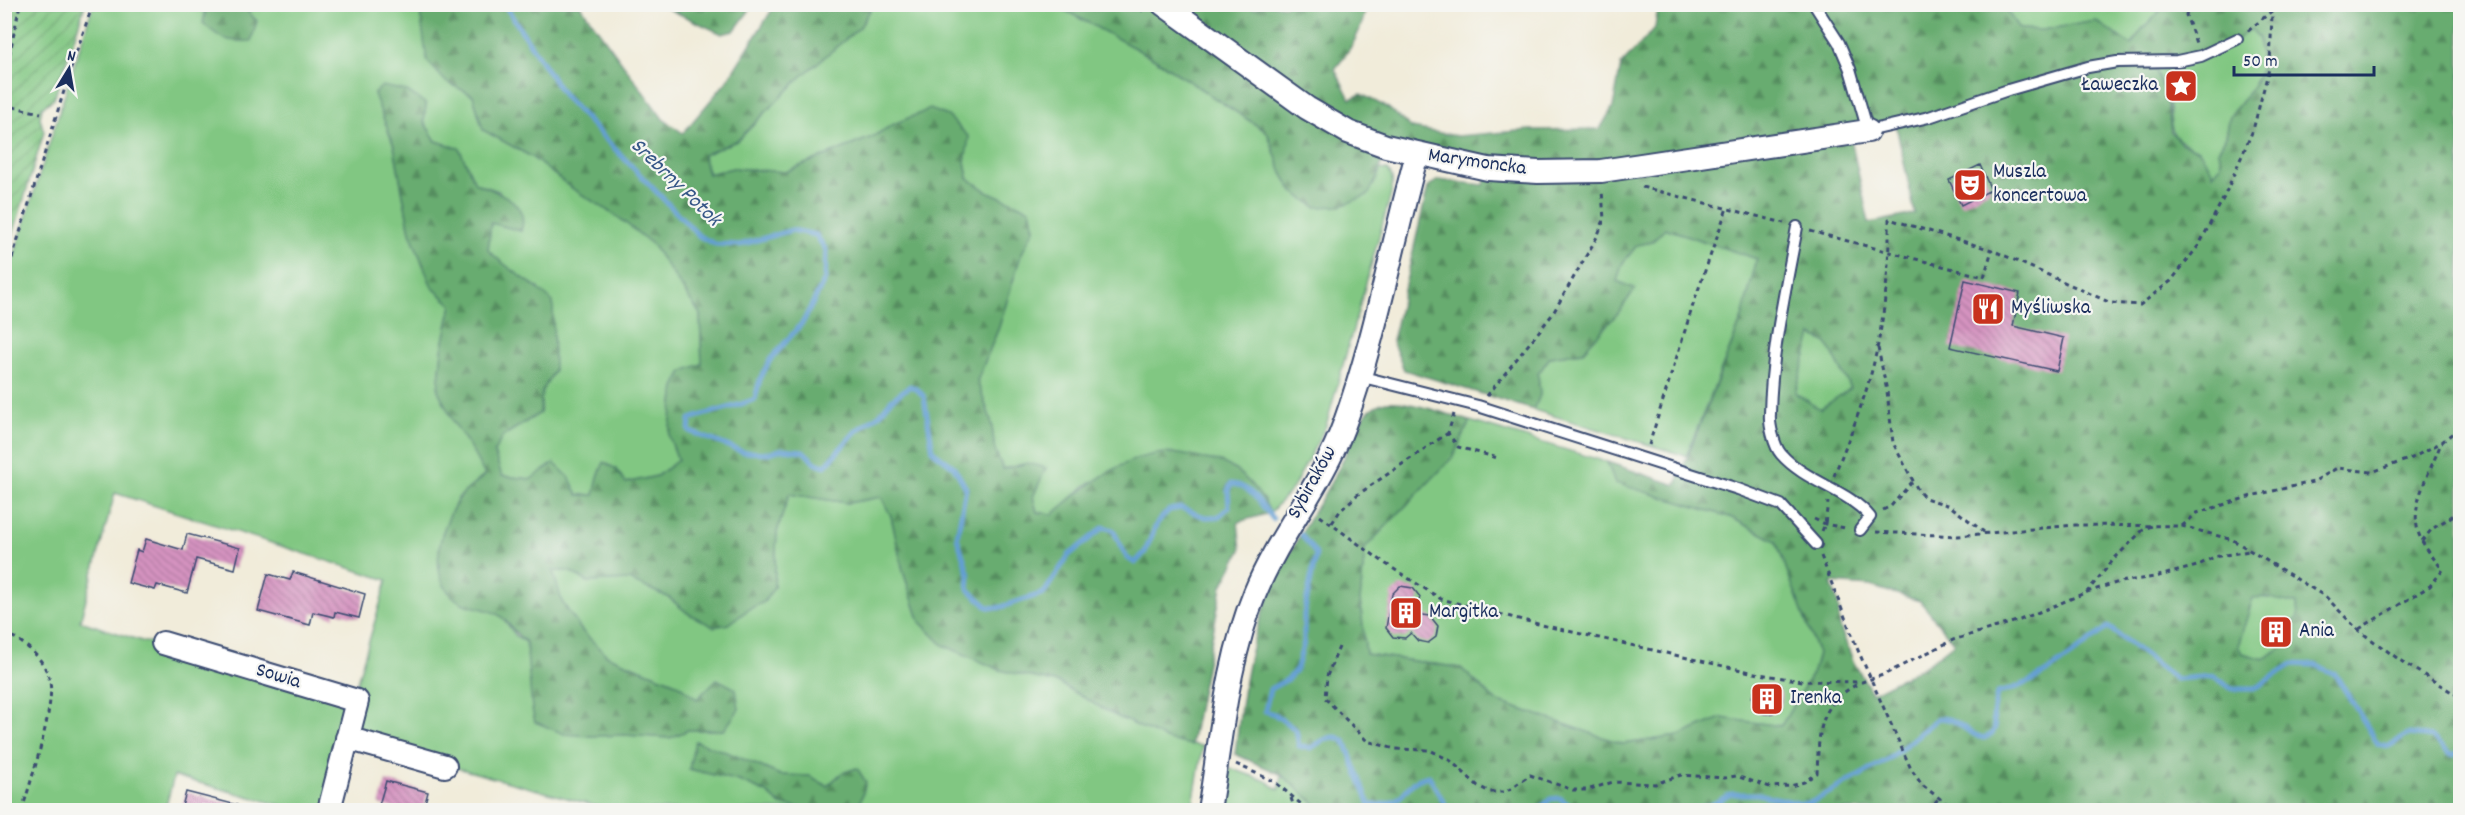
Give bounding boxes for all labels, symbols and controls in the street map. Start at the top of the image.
north arrow [39,39,99,99]
scale bar [2234,39,2374,77]
text: N [65,45,78,69]
text: 50 m [2243,50,2278,75]
place icon: Ławeczka [2163,68,2199,104]
place label: Ławeczka [2081,71,2159,101]
water label: Srebrny Potok [622,132,729,236]
street label: Marymoncka [1426,141,1529,185]
place label: Muszla koncertowa [1993,158,2088,212]
theatre icon: Muszla koncertowa [1952,167,1988,203]
restaurant icon: Myśliwska [1970,291,2006,327]
place label: Myśliwska [2011,294,2092,324]
street label: Sybiraków [1281,441,1345,525]
building icon: Margitka [1388,595,1424,631]
place label: Margitka [1429,598,1499,628]
building icon: Ania [2258,614,2294,650]
place label: Ania [2299,617,2335,647]
street label: Sowia [252,656,305,698]
building icon: Irenka [1749,681,1785,717]
place label: Irenka [1790,684,1843,714]

